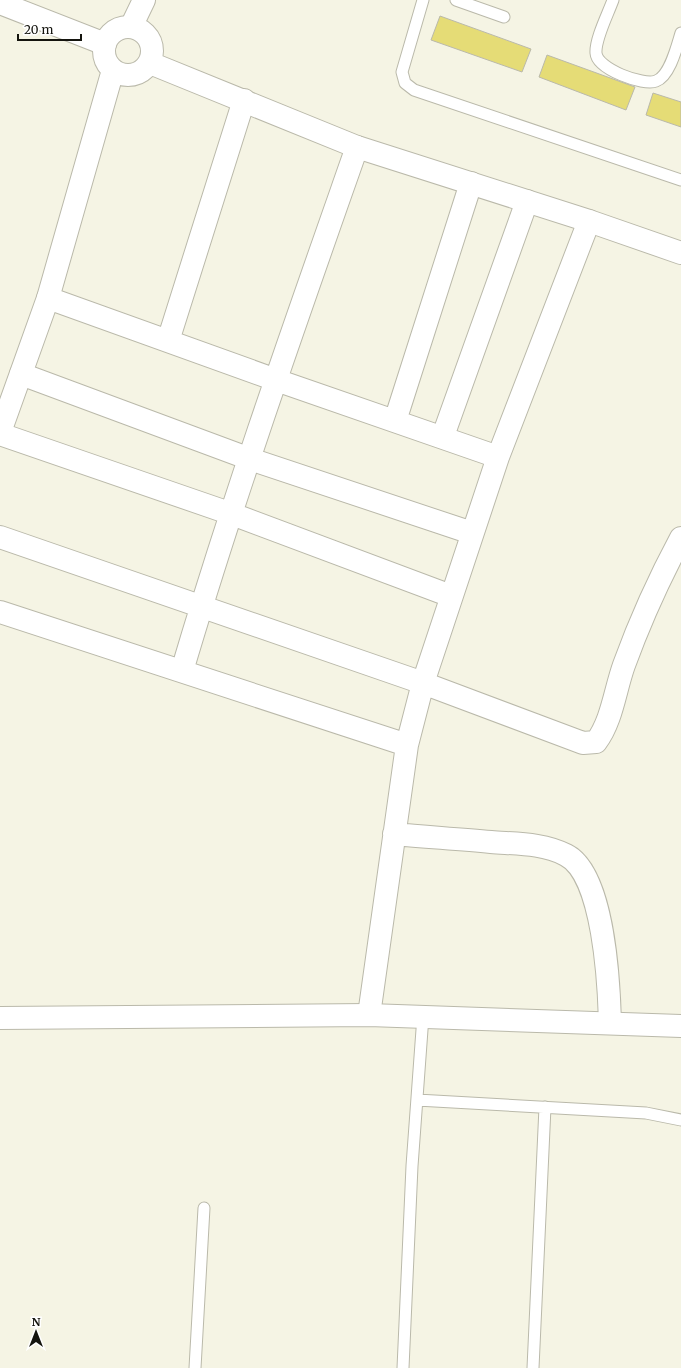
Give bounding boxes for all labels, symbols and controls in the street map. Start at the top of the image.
scale bar [18,16,81,42]
text: 20 m [24,22,53,37]
north arrow [16,1312,56,1352]
text: N [32,1315,41,1329]

